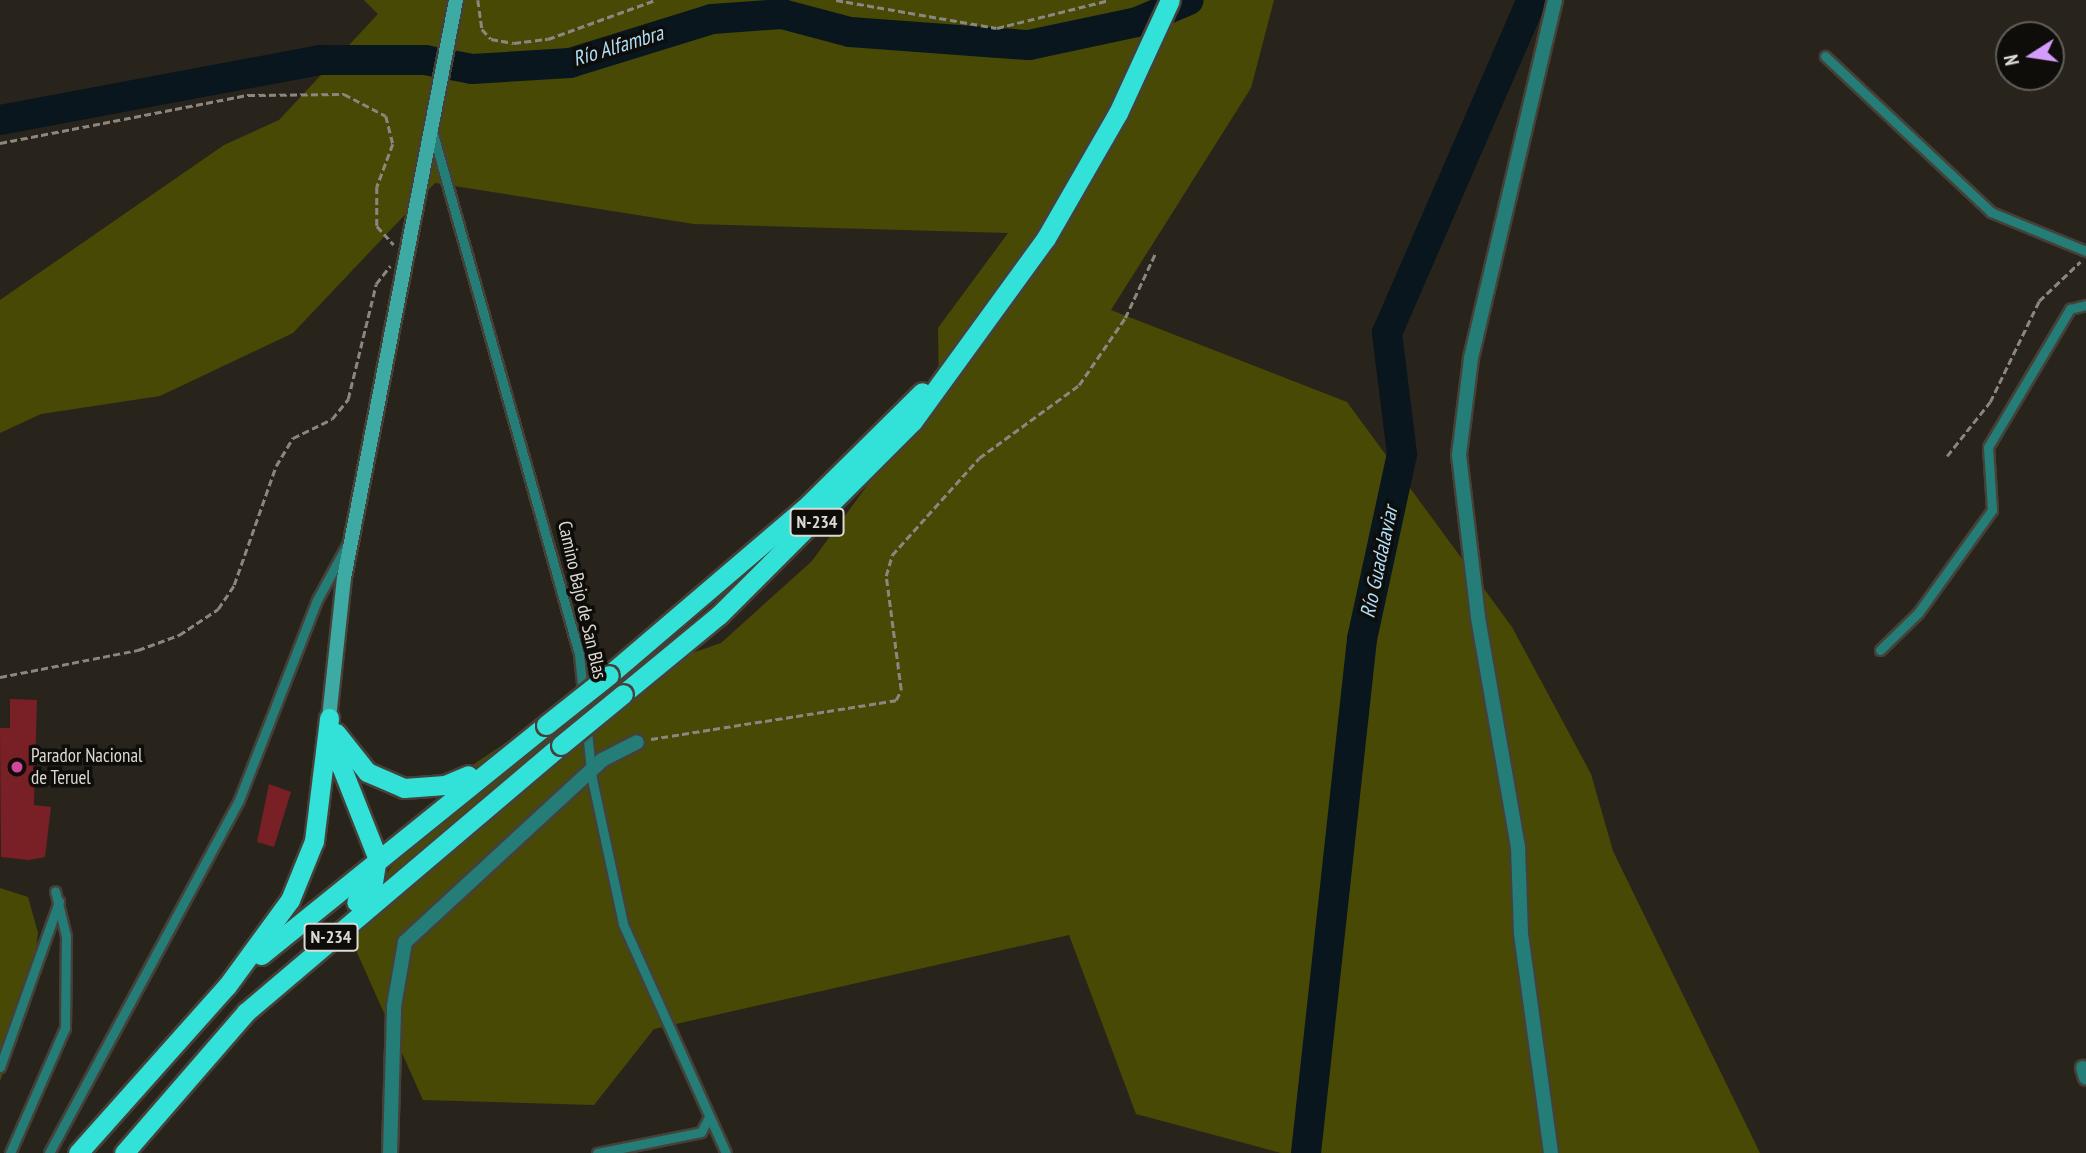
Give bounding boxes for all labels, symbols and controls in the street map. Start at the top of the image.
water label: Río Alfambra [570,20,666,72]
north arrow [1995,21,2065,91]
text: N [1999,52,2024,67]
water label: Río Guadalaviar [1355,504,1403,620]
road number: N-234 [789,508,845,536]
street label: Camino Bajo de San Blas [553,519,611,681]
place label: Parador Nacional de Teruel [31,745,142,789]
marker: Parador Nacional de Teruel [9,759,25,775]
road number: N-234 [303,922,359,952]

